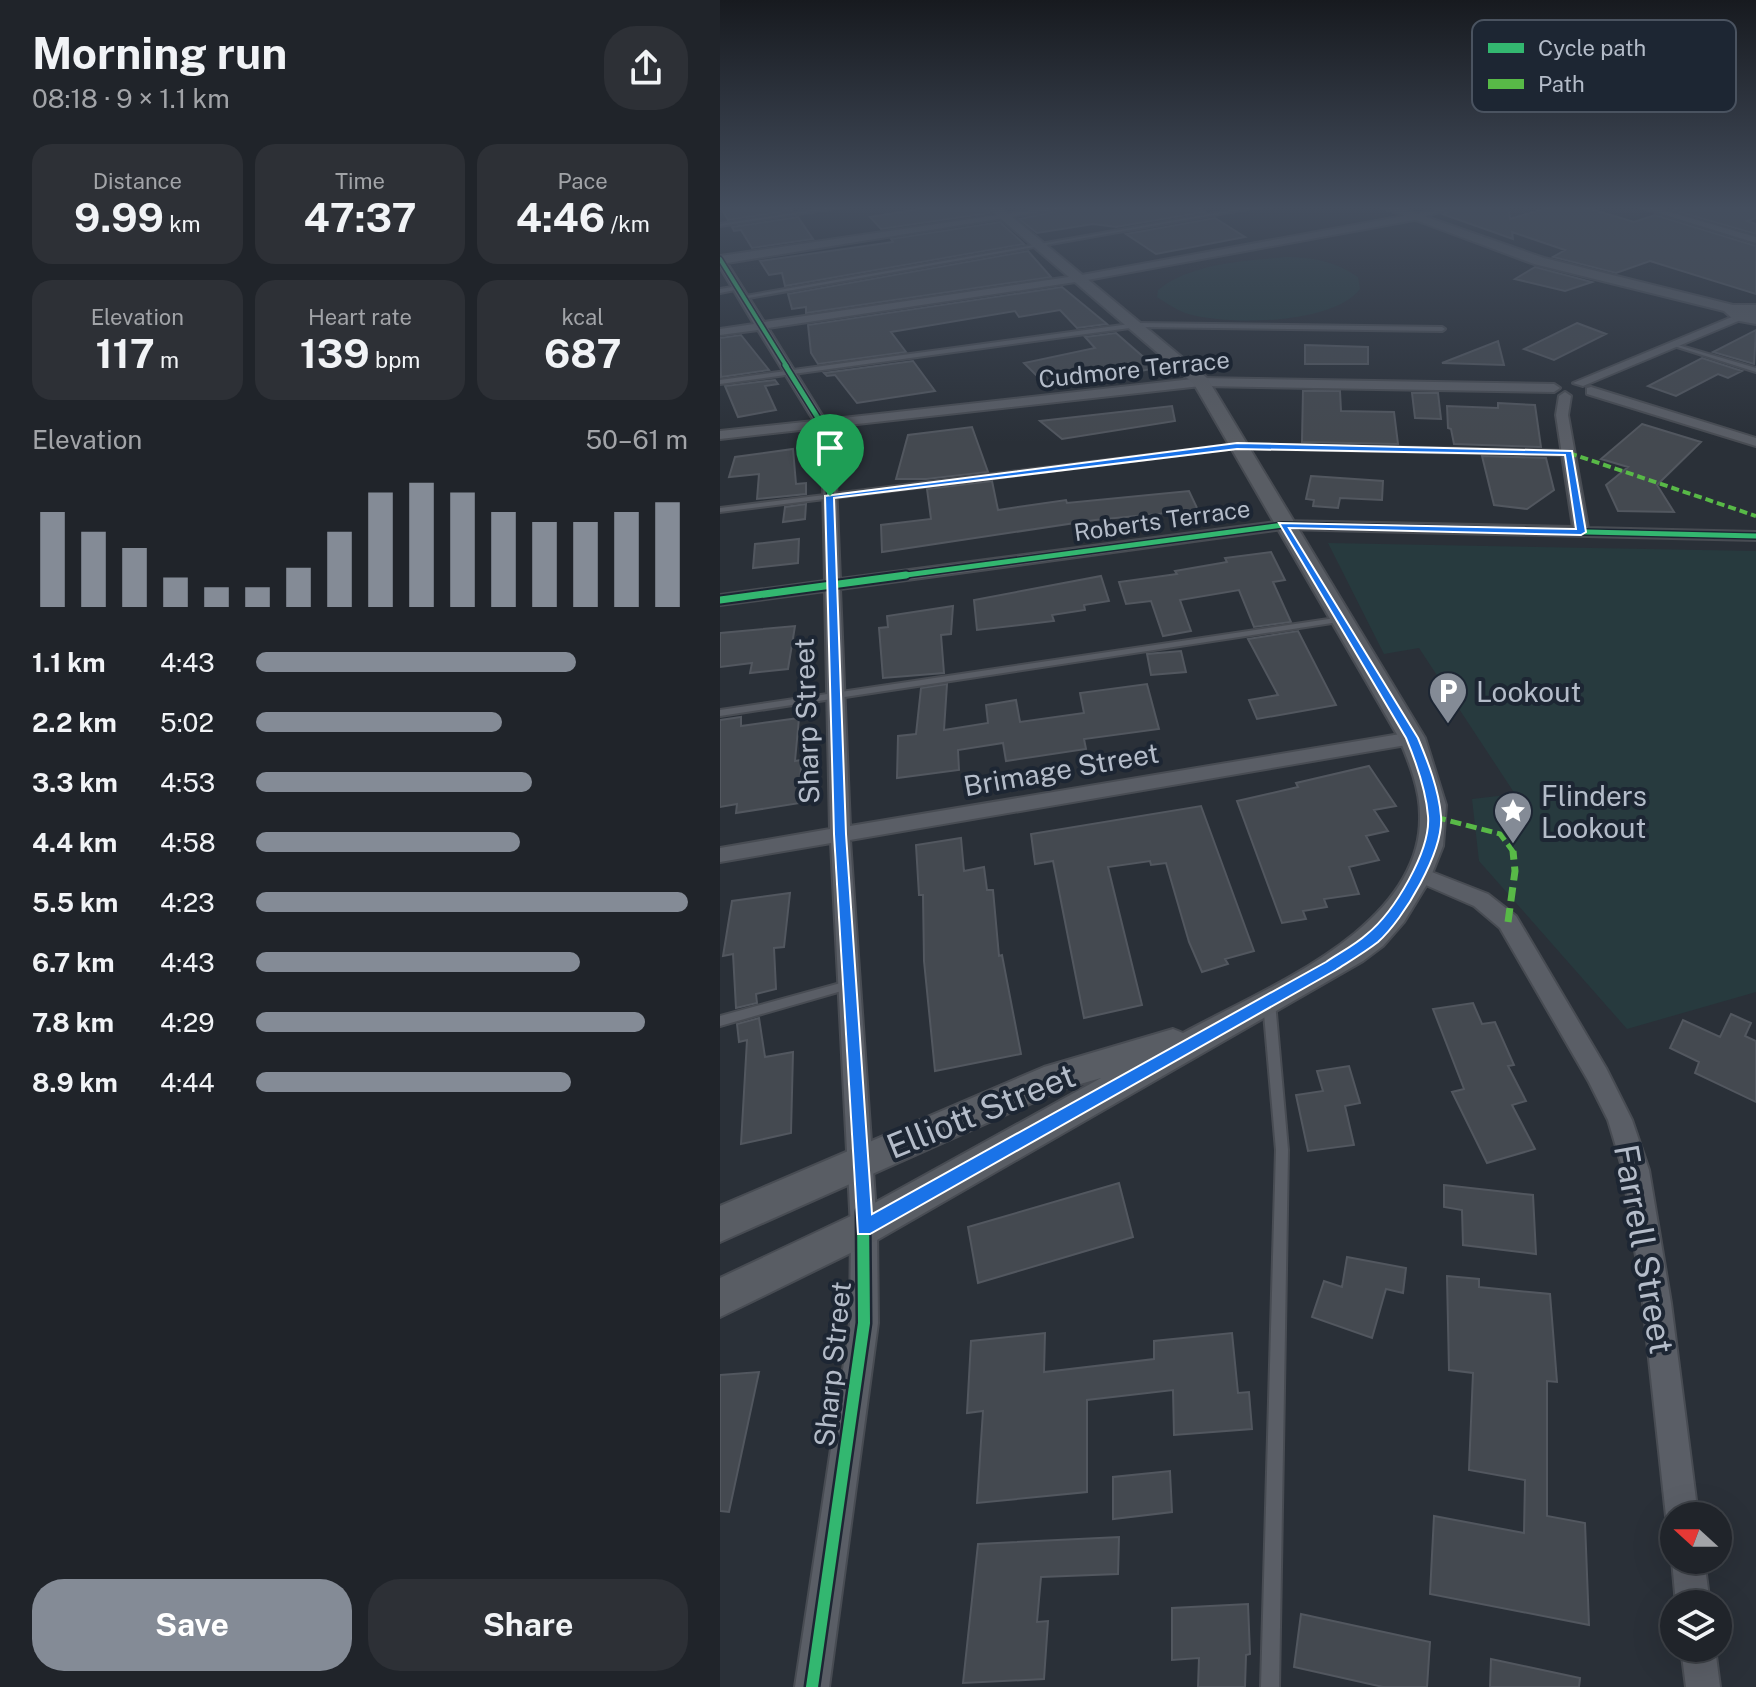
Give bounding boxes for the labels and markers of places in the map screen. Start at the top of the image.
pin [796,414,864,496]
parking icon: Lookout [1427,670,1469,725]
place label: Lookout [1476,675,1581,708]
place label: Flinders Lookout [1541,779,1647,844]
place icon: Flinders Lookout [1492,790,1534,845]

